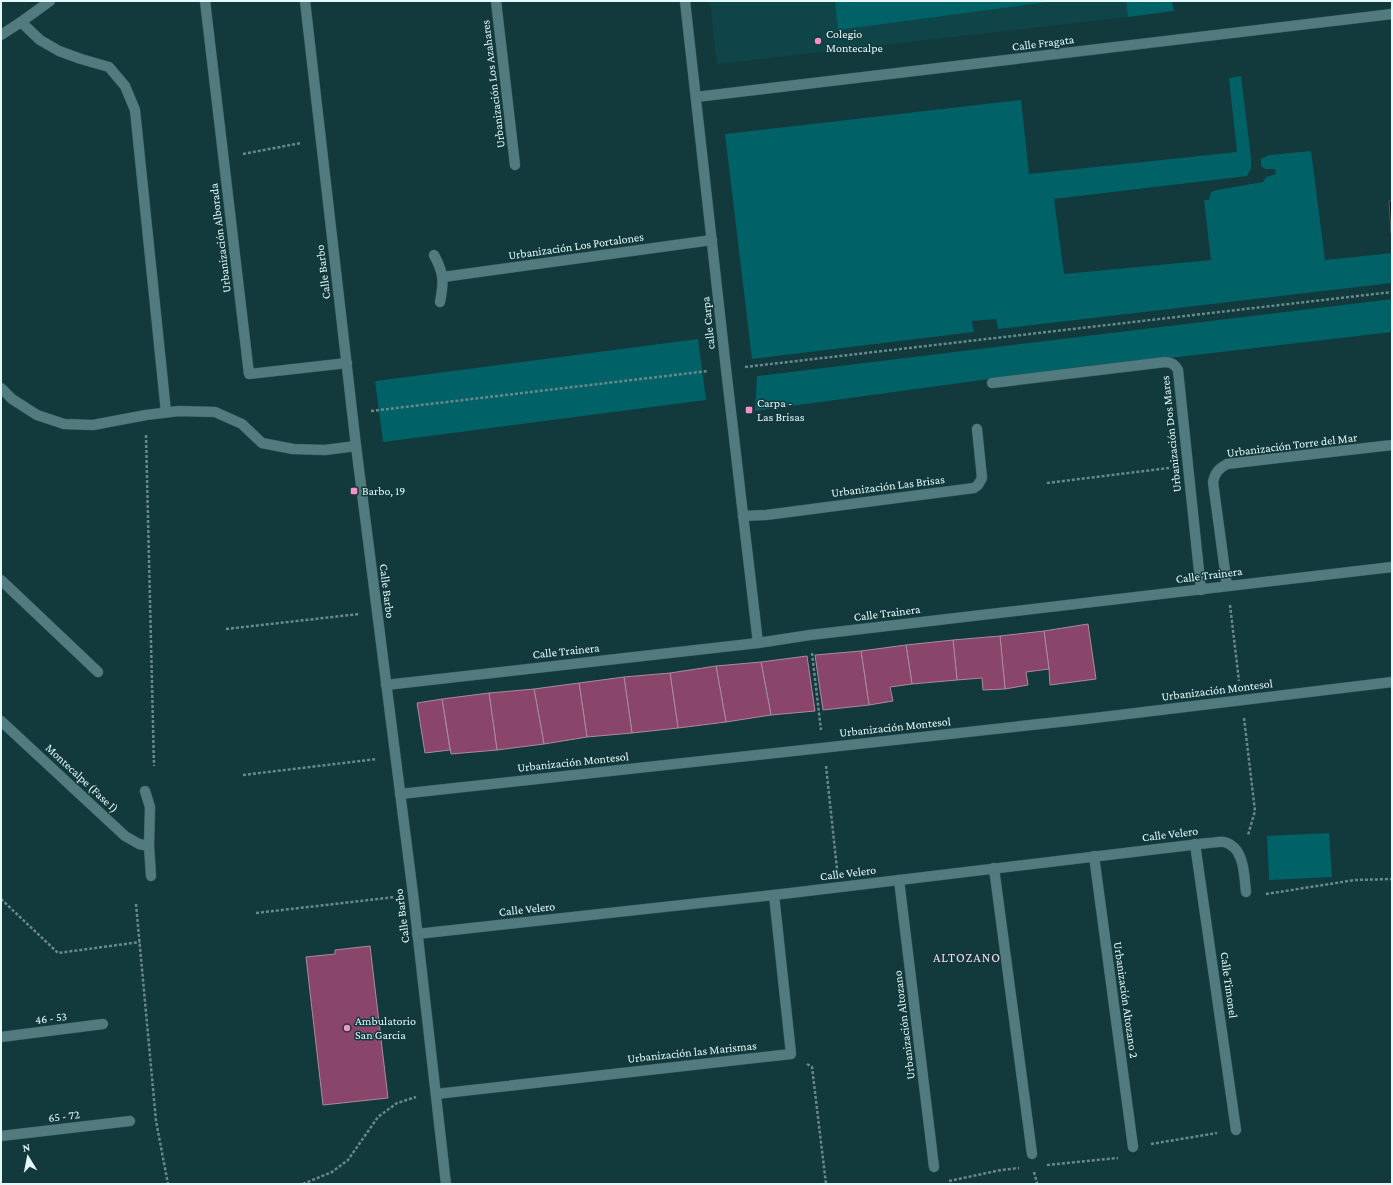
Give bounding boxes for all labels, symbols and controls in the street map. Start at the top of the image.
street label: Urbanización Los Azahares [478,19,508,149]
place label: Colegio Montecalpe [826,27,883,55]
street label: Calle Fragata [1011,32,1075,54]
marker: Colegio Montecalpe [813,36,823,46]
street label: Urbanización Alborada [206,182,234,294]
street label: Urbanización Los Portalones [507,230,645,262]
street label: Calle Barbo [313,244,333,300]
street label: calle Carpa [698,295,718,350]
street label: Urbanización Dos Mares [1158,375,1184,493]
place label: Carpa - Las Brisas [757,396,805,424]
marker: Carpa - Las Brisas [744,405,754,415]
street label: Urbanización Torre del Mar [1226,430,1359,460]
street label: Urbanización Las Brisas [830,472,946,500]
place label: Barbo, 19 [362,484,405,498]
marker: Barbo, 19 [349,486,359,496]
street label: Calle Barbo [377,563,397,619]
street label: Calle Trainera [1175,564,1244,586]
street label: Calle Trainera [853,602,922,624]
street label: Calle Trainera [532,640,600,661]
street label: Urbanización Montesol [1161,676,1273,704]
street label: Urbanización Montesol [839,714,951,740]
street label: Montecalpe (Fase I) [43,741,121,815]
street label: Urbanización Montesol [517,749,629,775]
street label: Calle Velero [1141,824,1199,844]
street label: Calle Velero [819,863,877,883]
street label: Calle Barbo [392,888,412,944]
street label: Calle Velero [498,899,556,919]
street label: Urbanización Altozano 2 [1111,941,1141,1059]
district label: ALTOZANO [933,950,1001,965]
street label: Calle Timonel [1217,951,1241,1019]
street label: Urbanización Altozano [890,970,918,1080]
street label: 46 - 53 [34,1009,68,1027]
place label: Ambulatorio San Garcia [355,1014,416,1042]
marker: Ambulatorio San Garcia [342,1023,352,1033]
street label: Urbanización las Marismas [627,1038,758,1066]
street label: 65 - 72 [47,1107,81,1125]
north arrow [8,1137,48,1177]
text: N [22,1141,31,1154]

